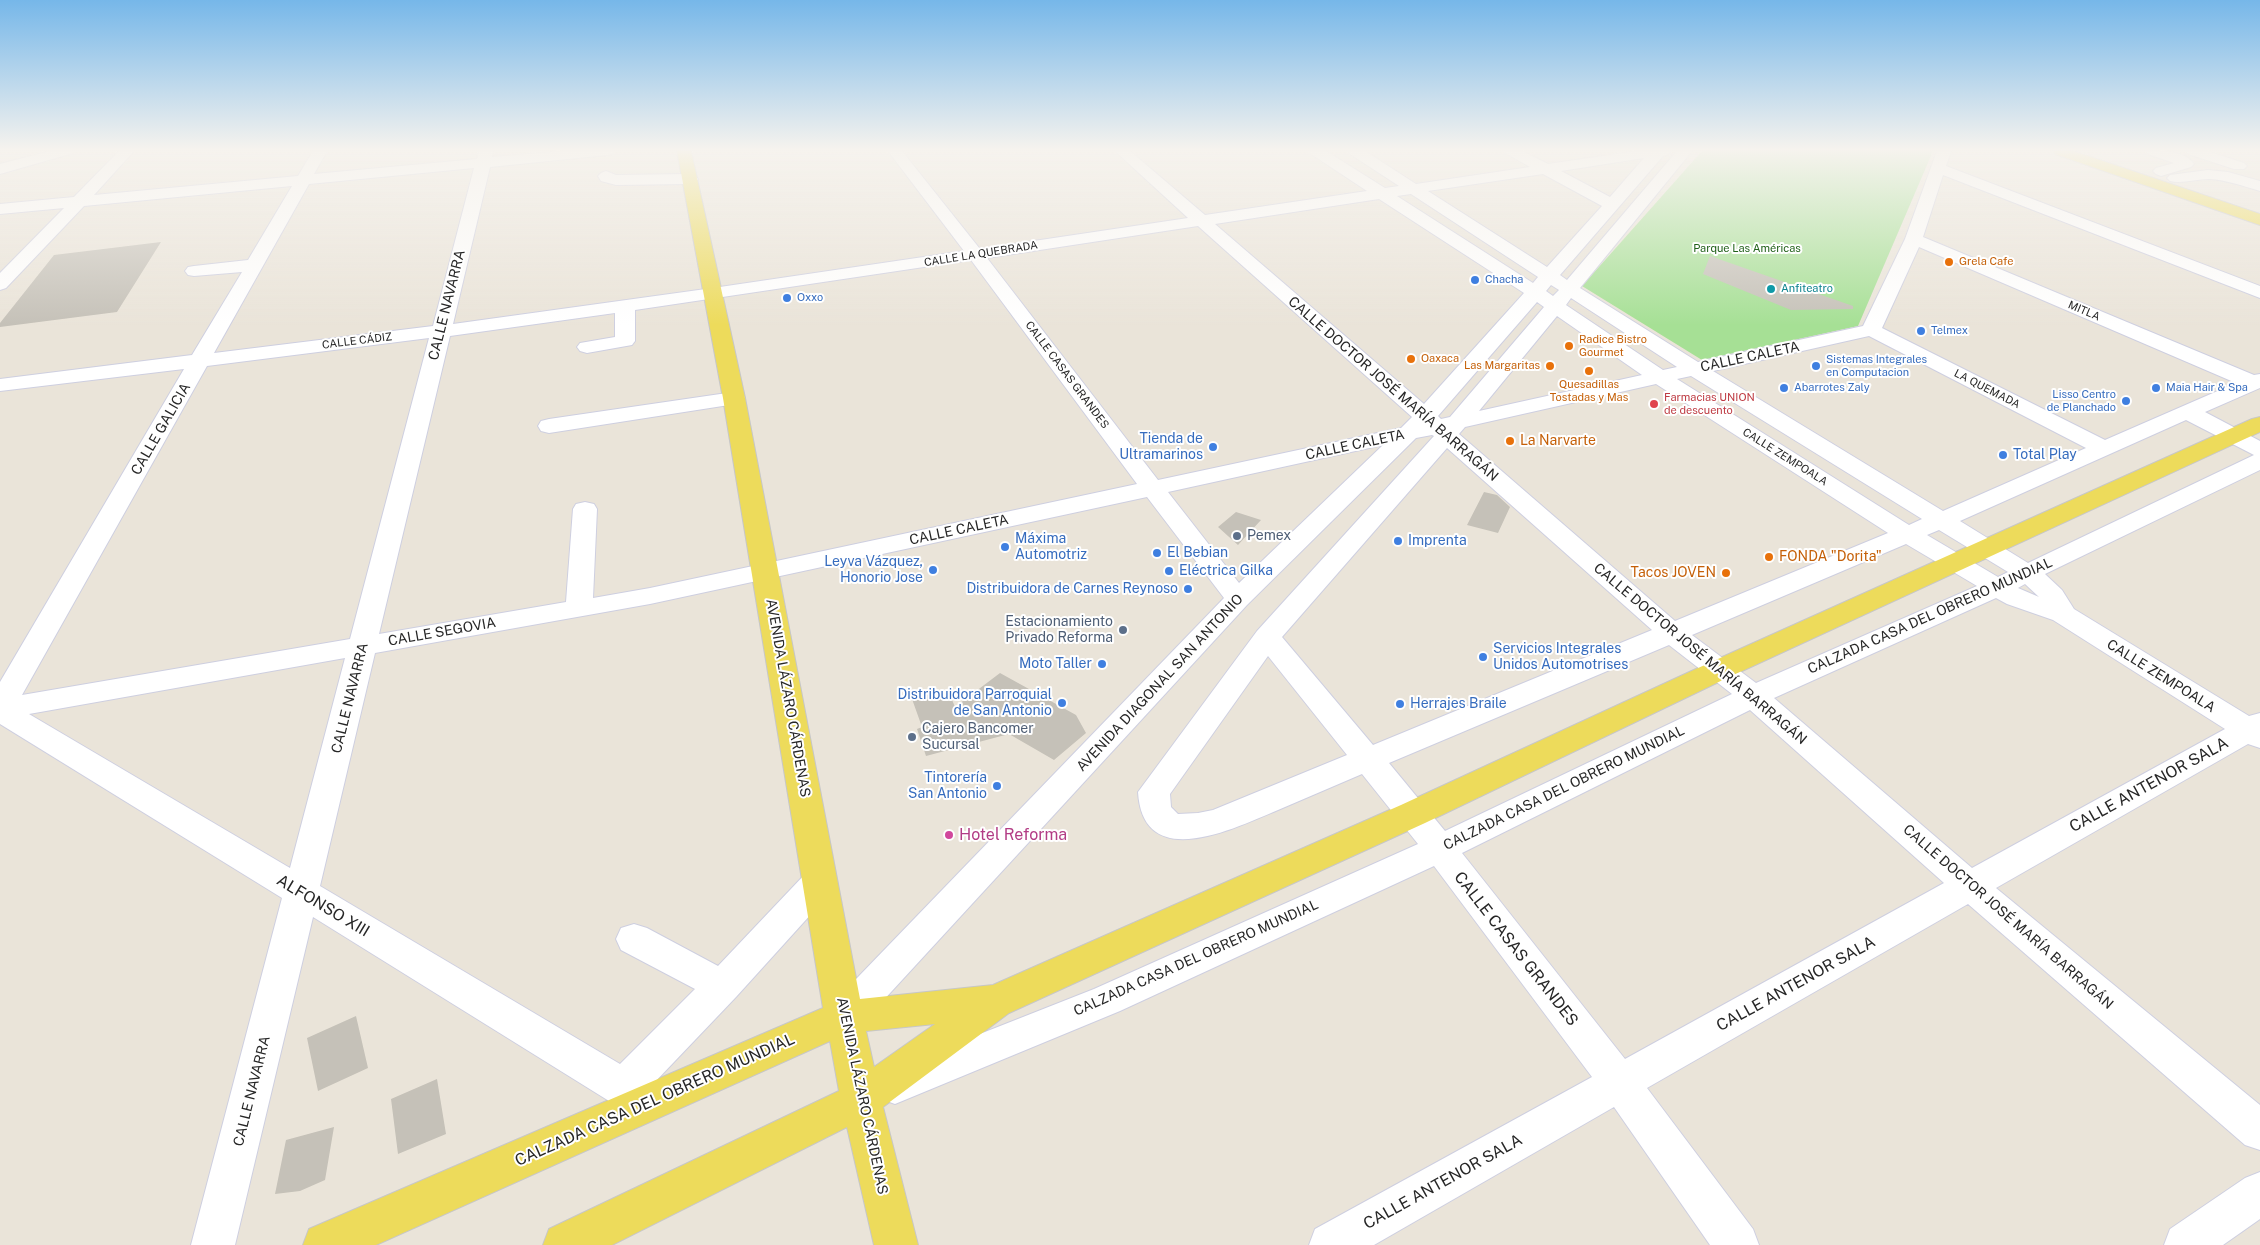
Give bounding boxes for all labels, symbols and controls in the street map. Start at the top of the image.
street label: CALLE LA QUEBRADA [923,238,1039,270]
park label: Parque Las Américas [1693,242,1801,256]
street label: CALLE NAVARRA [425,248,469,362]
place label: Grela Cafe [1959,255,2013,269]
marker: Grela Cafe [1943,256,1955,268]
place label: Chacha [1485,273,1523,287]
marker: Chacha [1469,274,1481,286]
place label: Anfiteatro [1781,282,1833,296]
marker: Anfiteatro [1765,283,1777,295]
place label: Oxxo [797,291,823,305]
marker: Oxxo [781,292,793,304]
street label: CALLE DOCTOR JOSÉ MARÍA BARRAGÁN [1284,293,1502,485]
street label: MITLA [2066,298,2102,324]
street label: CALLE CASAS GRANDES [1022,319,1112,431]
place label: Telmex [1931,324,1968,338]
marker: Telmex [1915,325,1927,337]
street label: CALLE CÁDIZ [321,330,393,352]
place label: Radice Bistro Gourmet [1579,333,1647,359]
street label: CALLE CALETA [1699,338,1801,376]
marker: Radice Bistro Gourmet [1563,340,1575,352]
place label: Oaxaca [1421,352,1459,366]
marker: Oaxaca [1405,353,1417,365]
place label: Sistemas Integrales en Computacion [1826,353,1927,379]
place label: Las Margaritas [1464,359,1540,373]
marker: Las Margaritas [1544,360,1556,372]
marker: Sistemas Integrales en Computacion [1810,360,1822,372]
marker: Quesadillas Tostadas y Mas [1583,365,1595,377]
street label: LA QUEMADA [1952,367,2022,411]
place label: Quesadillas Tostadas y Mas [1550,378,1628,404]
street label: CALLE GALICIA [128,380,194,478]
place label: Abarrotes Zaly [1794,381,1870,395]
place label: Maia Hair & Spa [2166,381,2248,395]
marker: Abarrotes Zaly [1778,382,1790,394]
marker: Maia Hair & Spa [2150,382,2162,394]
place label: Lisso Centro de Planchado [2047,388,2116,414]
place label: Farmacias UNION de descuento [1664,391,1755,417]
marker: Lisso Centro de Planchado [2120,395,2132,407]
marker: Farmacias UNION de descuento [1648,398,1660,410]
street label: CALLE ZEMPOALA [1740,425,1830,489]
street label: CALLE CALETA [1304,426,1406,464]
place label: Tienda de Ultramarinos [1119,431,1203,464]
place label: La Narvarte [1520,433,1596,449]
marker: La Narvarte [1504,435,1516,447]
marker: Tienda de Ultramarinos [1207,441,1219,453]
place label: Total Play [2013,447,2077,463]
marker: Total Play [1997,449,2009,461]
street label: CALLE CALETA [908,511,1010,549]
place label: Pemex [1247,528,1291,544]
marker: Pemex [1231,530,1243,542]
place label: Máxima Automotriz [1015,531,1087,564]
place label: Imprenta [1408,533,1467,549]
marker: Imprenta [1392,535,1404,547]
marker: Máxima Automotriz [999,541,1011,553]
place label: El Bebian [1167,545,1228,561]
marker: El Bebian [1151,547,1163,559]
place label: FONDA "Dorita" [1779,549,1882,565]
marker: FONDA "Dorita" [1763,551,1775,563]
place label: Leyva Vázquez, Honorio Jose [824,554,923,586]
street label: CALZADA CASA DEL OBRERO MUNDIAL [1805,554,2055,678]
street label: CALLE DOCTOR JOSÉ MARÍA BARRAGÁN [1590,560,1810,748]
place label: Eléctrica Gilka [1179,563,1273,579]
marker: Leyva Vázquez, Honorio Jose [927,564,939,576]
marker: Eléctrica Gilka [1163,565,1175,577]
place label: Tacos JOVEN [1631,565,1716,581]
marker: Tacos JOVEN [1720,567,1732,579]
place label: Distribuidora de Carnes Reynoso [966,581,1178,597]
marker: Distribuidora de Carnes Reynoso [1182,583,1194,595]
street label: AVENIDA DIAGONAL SAN ANTONIO [1073,591,1247,775]
street label: AVENIDA LÁZARO CÁRDENAS [762,598,814,798]
street label: CALLE SEGOVIA [387,614,497,650]
place label: Estacionamiento Privado Reforma [1005,614,1113,646]
marker: Estacionamiento Privado Reforma [1117,624,1129,636]
street label: CALLE ZEMPOALA [2104,636,2218,716]
street label: CALLE NAVARRA [328,641,372,755]
place label: Servicios Integrales Unidos Automotrises [1493,641,1628,674]
marker: Servicios Integrales Unidos Automotrises [1477,651,1489,663]
place label: Moto Taller [1019,656,1092,672]
marker: Moto Taller [1096,658,1108,670]
place label: Distribuidora Parroquial de San Antonio [898,687,1052,720]
place label: Herrajes Braile [1410,696,1507,712]
marker: Distribuidora Parroquial de San Antonio [1056,697,1068,709]
marker: Herrajes Braile [1394,698,1406,710]
place label: Cajero Bancomer Sucursal [922,721,1034,754]
street label: CALZADA CASA DEL OBRERO MUNDIAL [1441,722,1687,854]
marker: Cajero Bancomer Sucursal [906,731,918,743]
street label: CALLE ANTENOR SALA [2066,733,2232,837]
place label: Tintorería San Antonio [908,770,987,802]
marker: Tintorería San Antonio [991,780,1003,792]
street label: CALLE DOCTOR JOSÉ MARÍA BARRAGÁN [1899,821,2117,1013]
place label: Hotel Reforma [959,825,1067,845]
marker: Hotel Reforma [943,829,955,841]
street label: CALLE CASAS GRANDES [1450,868,1582,1030]
street label: ALFONSO XIII [273,871,373,941]
street label: CALZADA CASA DEL OBRERO MUNDIAL [1071,896,1321,1020]
street label: CALLE ANTENOR SALA [1713,932,1879,1036]
street label: AVENIDA LÁZARO CÁRDENAS [833,996,891,1196]
street label: CALZADA CASA DEL OBRERO MUNDIAL [512,1029,798,1171]
street label: CALLE NAVARRA [230,1034,274,1148]
street label: CALLE ANTENOR SALA [1360,1130,1526,1234]

